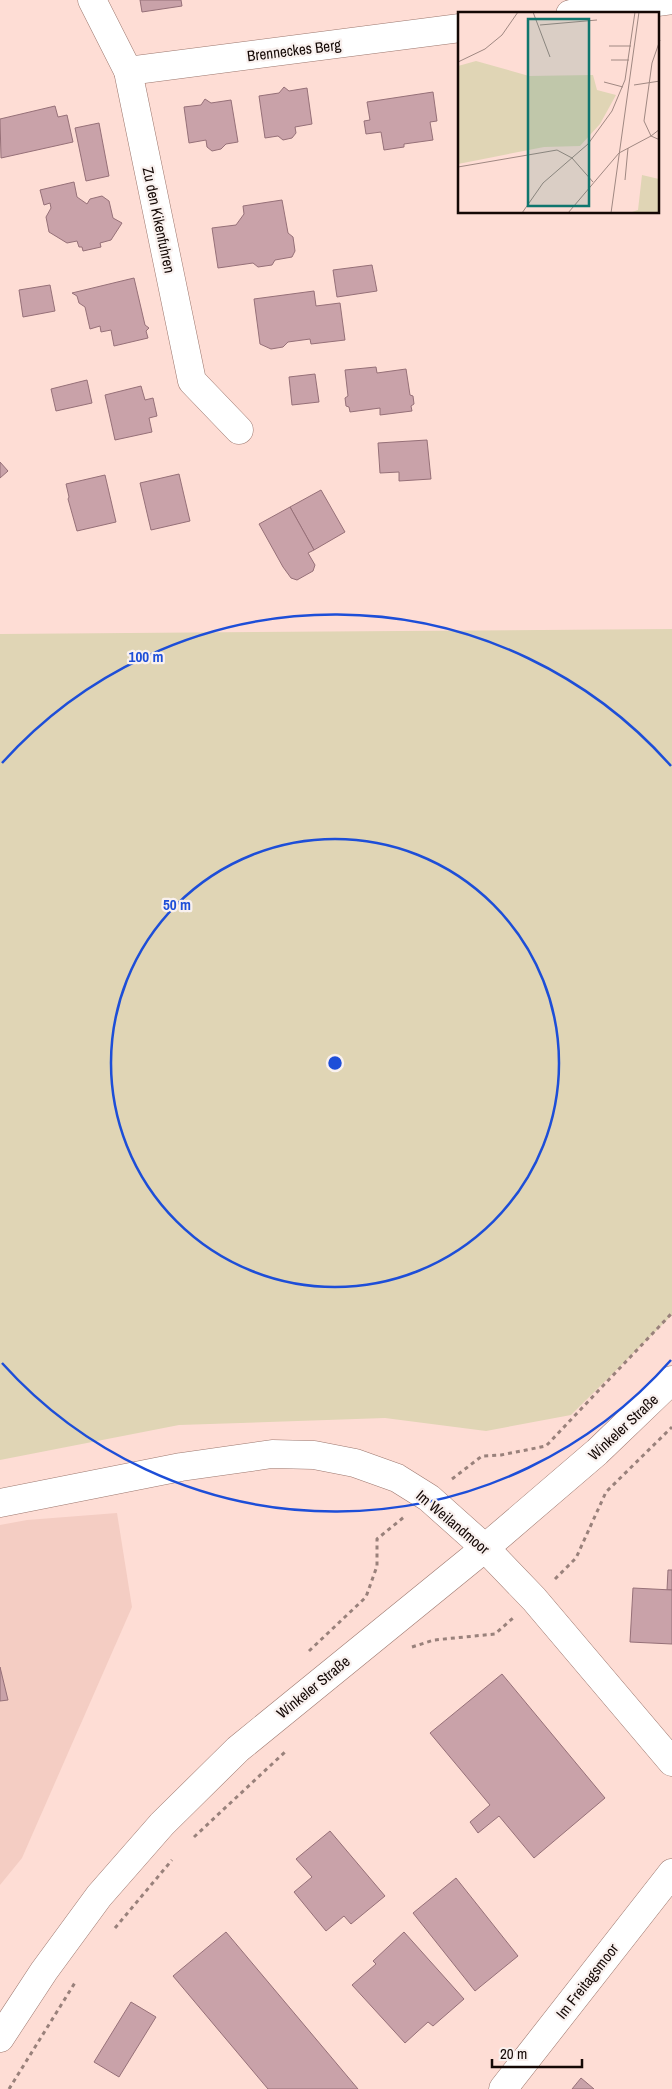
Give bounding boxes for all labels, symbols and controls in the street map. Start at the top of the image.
inset map [458,12,660,214]
street label: Brenneckes Berg [246,34,342,66]
street label: Zu den Kikenfuhren [137,165,181,275]
text: 100 m [129,646,163,667]
text: 50 m [163,894,191,915]
centre of rings [326,1054,344,1072]
street label: Winkeler Straße [583,1389,663,1465]
street label: Im Weilandmoor [412,1485,494,1559]
street label: Winkeler Straße [272,1651,354,1723]
street label: Im Freitagsmoor [551,1939,623,2023]
scale bar [492,2036,582,2068]
text: 20 m [500,2043,527,2064]

